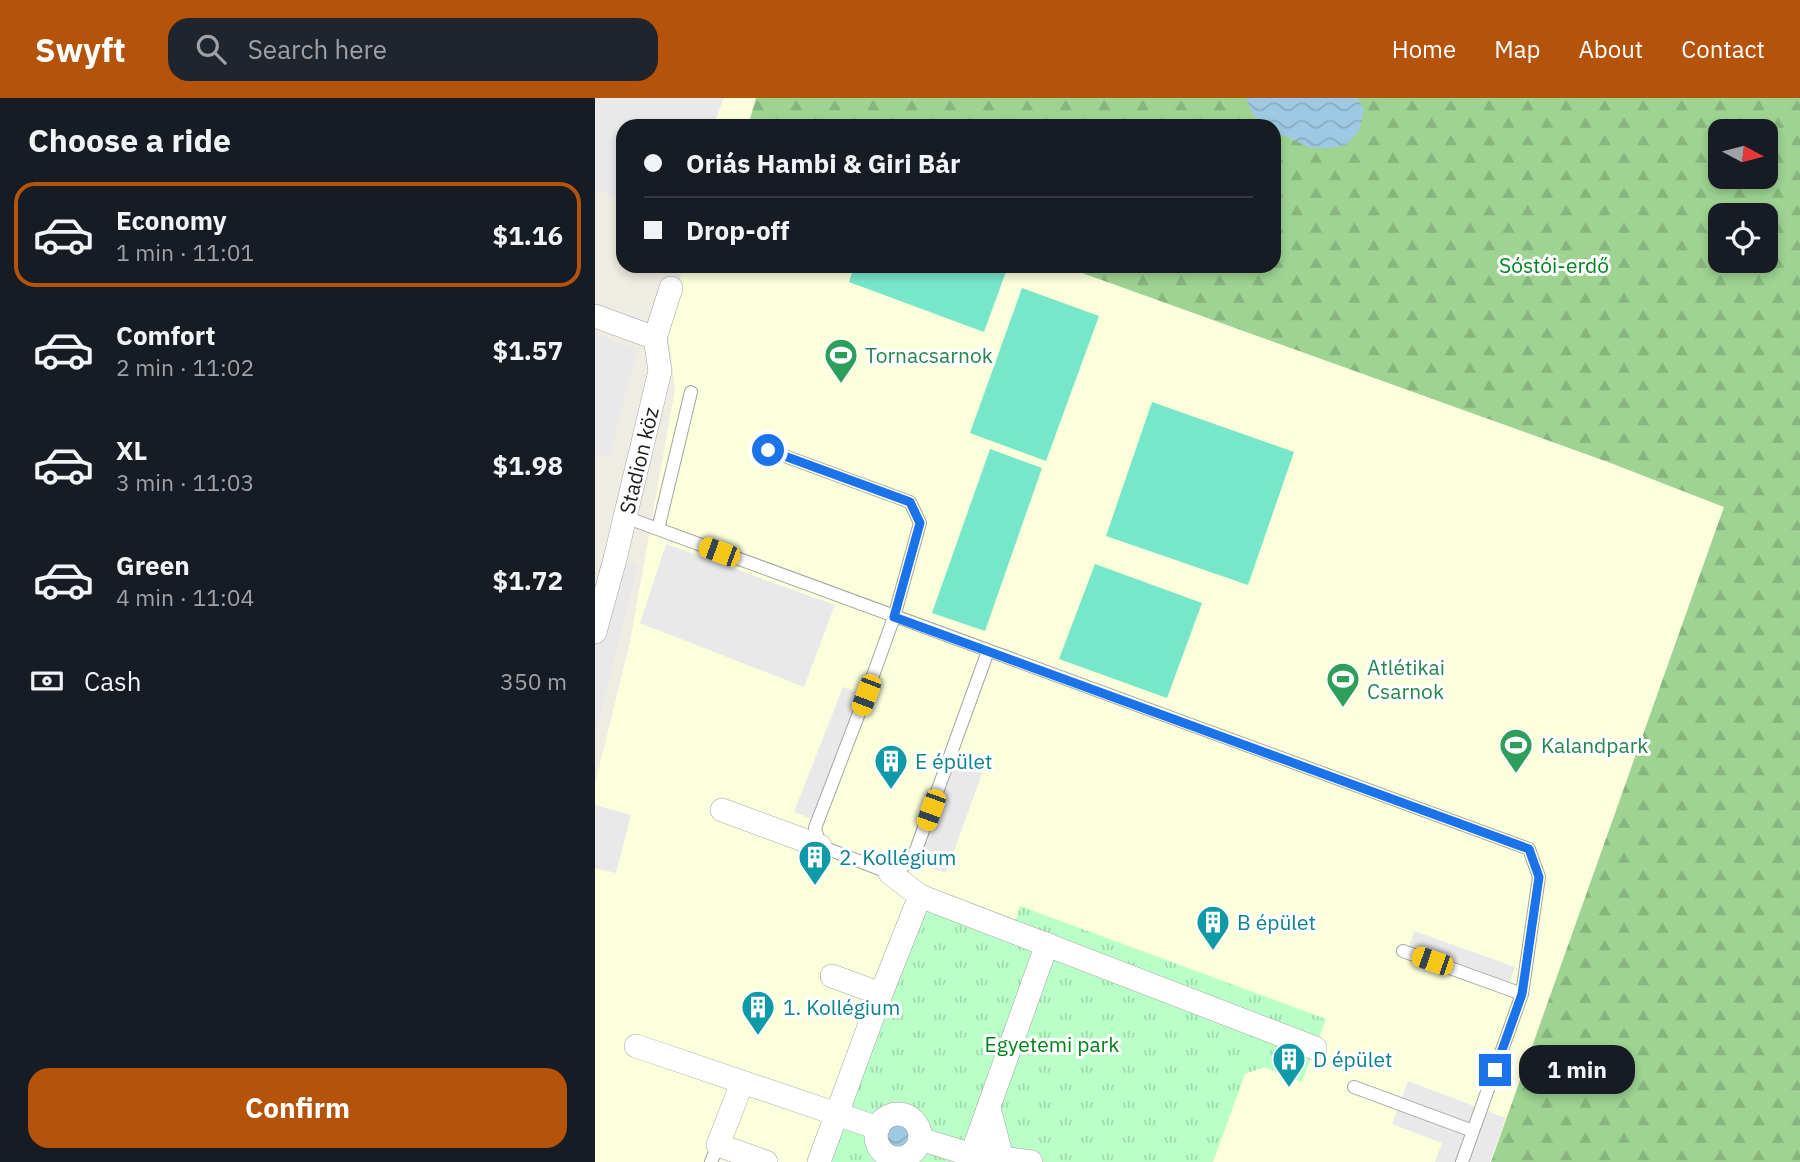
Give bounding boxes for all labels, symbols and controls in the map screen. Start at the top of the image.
search box [168,18,658,81]
text: Swyft [35,28,126,71]
icon: search [192,30,230,68]
text: Search here [248,32,387,66]
text: Home [1392,33,1456,65]
text: Map [1494,33,1540,65]
text: About [1578,33,1643,65]
text: Contact [1681,33,1765,65]
text: Choose a ride [28,119,231,161]
north arrow [1708,119,1778,189]
map controls [1708,119,1778,273]
text: Oriás Hambi & Giri Bár [686,146,961,180]
icon: car [32,203,95,266]
text: Economy [116,203,227,237]
button: locate [1708,203,1778,273]
text: Drop-off [686,213,789,247]
text: $1.16 [493,218,563,252]
text: 1 min · 11:01 [116,237,254,267]
park label: Sóstói-erdő [1499,251,1609,279]
icon: car [32,318,95,381]
text: Comfort [116,318,215,352]
text: $1.57 [493,333,563,367]
sports icon: Tornacsarnok [822,336,860,385]
place label: Tornacsarnok [865,341,993,369]
text: 2 min · 11:02 [116,352,254,382]
street label: Stadion köz [612,404,665,517]
icon: car [32,433,95,496]
text: XL [116,433,147,467]
route start [752,434,784,466]
text: $1.98 [493,448,563,482]
text: 3 min · 11:03 [116,467,254,497]
car [696,535,743,569]
icon: car [32,548,95,611]
text: Green [116,548,190,582]
text: $1.72 [493,563,563,597]
text: 4 min · 11:04 [116,582,254,612]
place label: Atlétikai Csarnok [1367,653,1445,705]
sports icon: Atlétikai Csarnok [1324,660,1362,709]
icon: cash [28,662,66,700]
text: Cash [84,664,141,698]
text: 350 m [500,666,567,696]
car [849,672,884,718]
sports icon: Kalandpark [1497,726,1535,775]
place label: Kalandpark [1541,731,1648,759]
building icon: E épület [872,742,910,791]
place label: E épület [915,747,992,775]
car [914,787,949,833]
building icon: 2. Kollégium [796,838,834,887]
place label: 2. Kollégium [839,843,956,871]
building icon: B épület [1194,903,1232,952]
place label: B épület [1237,908,1316,936]
car [1409,944,1456,978]
building icon: 1. Kollégium [739,988,777,1037]
place label: 1. Kollégium [783,993,900,1021]
park label: Egyetemi park [985,1030,1119,1058]
building icon: D épület [1270,1040,1308,1089]
place label: D épület [1313,1045,1392,1073]
callout: 1 min [1520,1046,1635,1094]
route end [1479,1054,1511,1086]
text: 1 min [1547,1054,1607,1084]
button: Confirm [28,1068,567,1148]

